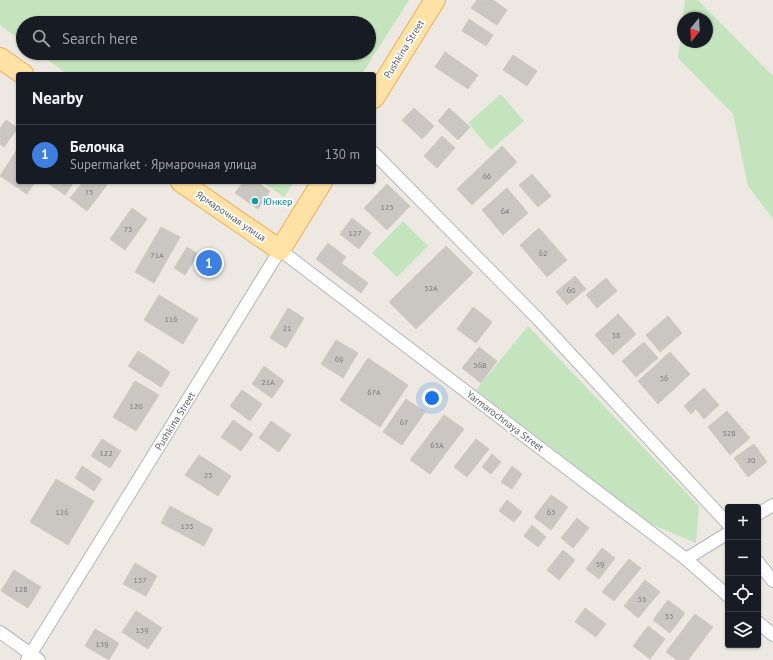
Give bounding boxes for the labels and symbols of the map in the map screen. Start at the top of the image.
north arrow [677,12,713,48]
street label: Pushkina Street [381,17,427,81]
house number: 66 [483,171,491,181]
house number: 75 [85,187,93,197]
street label: Ярмарочная улица [194,188,268,244]
place label: Юнкер [263,195,293,208]
marker: Юнкер [250,196,260,206]
house number: 125 [380,202,394,212]
house number: 64 [501,206,510,216]
house number: 73 [124,224,132,234]
house number: 127 [348,228,362,238]
pin: 1 [196,248,222,278]
house number: 62 [539,248,547,258]
house number: 71А [150,250,164,260]
house number: 52А [424,283,438,293]
house number: 60 [567,285,576,295]
house number: 116 [164,314,178,324]
house number: 21 [283,323,291,333]
house number: 58 [612,330,620,340]
house number: 69 [335,354,343,364]
house number: 56В [473,360,487,370]
house number: 56 [660,373,668,383]
house number: 21А [261,377,275,387]
house number: 67А [367,387,381,397]
your location [422,388,442,408]
street label: Yarmarochnaya Street [464,388,547,455]
street label: Pushkina Street [152,389,198,453]
house number: 120 [129,401,143,411]
house number: 67 [400,417,408,427]
house number: 52Б [722,428,736,438]
house number: 65А [430,440,444,450]
house number: 122 [99,448,113,458]
house number: 20 [747,455,756,465]
house number: 23 [204,470,212,480]
house number: 126 [55,507,69,517]
house number: 63 [547,507,555,517]
house number: 135 [180,521,194,531]
house number: 59 [596,559,604,569]
house number: 137 [133,575,147,585]
house number: 128 [14,584,28,594]
house number: 55 [638,594,646,604]
house number: 53 [665,611,673,621]
house number: 139 [135,625,149,635]
house number: 139 [95,639,109,649]

